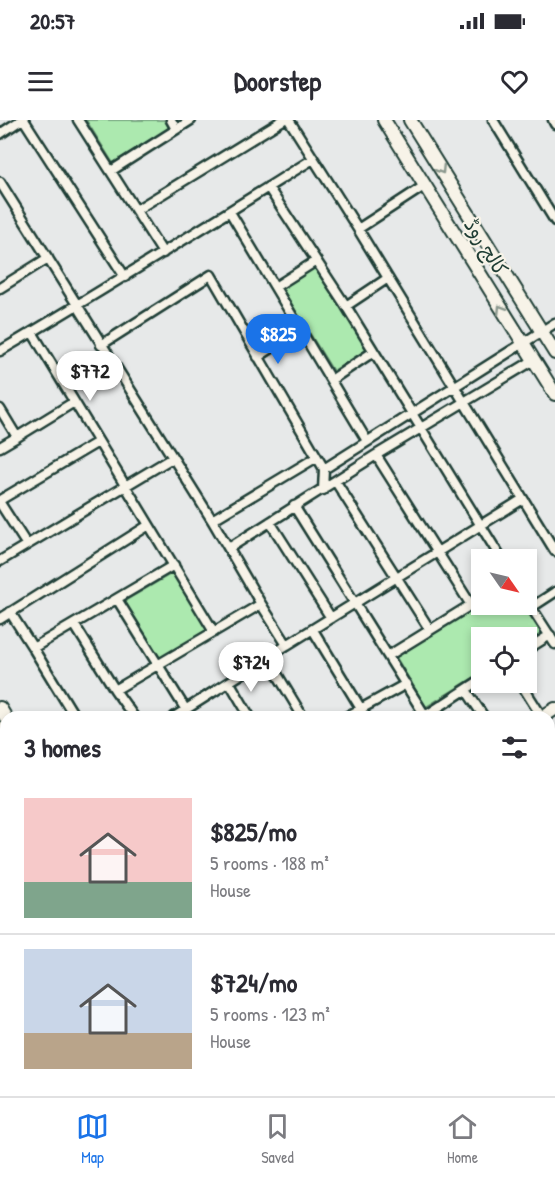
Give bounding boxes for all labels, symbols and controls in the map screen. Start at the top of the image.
text: 20:57 [30,6,75,36]
text: Doorstep [234,63,321,99]
icon: menu [24,65,57,98]
icon: heart [498,65,531,98]
one-way arrow [433,164,445,174]
street label: کالج روڈ [457,213,515,281]
one-way arrow [497,305,509,315]
pin: $825 [242,314,314,365]
text: $825 [260,320,296,347]
pin: $772 [54,351,126,402]
text: $772 [70,357,110,384]
north arrow [471,549,537,615]
map controls [471,549,537,693]
button: locate [471,627,537,693]
pin: $724 [215,642,287,693]
text: $724 [233,648,269,675]
text: 3 homes [24,730,101,765]
icon: filters [498,731,531,764]
text: $825/mo [210,814,297,849]
icon: home [72,822,144,894]
text: 5 rooms · 188 m² [210,849,329,876]
text: House [210,876,251,903]
text: $724/mo [210,965,297,1000]
icon: home [72,973,144,1045]
text: 5 rooms · 123 m² [210,1000,330,1027]
text: House [210,1027,251,1054]
tab: Map [76,1110,109,1168]
tab: Saved [261,1110,294,1168]
tab: Home [446,1110,479,1168]

